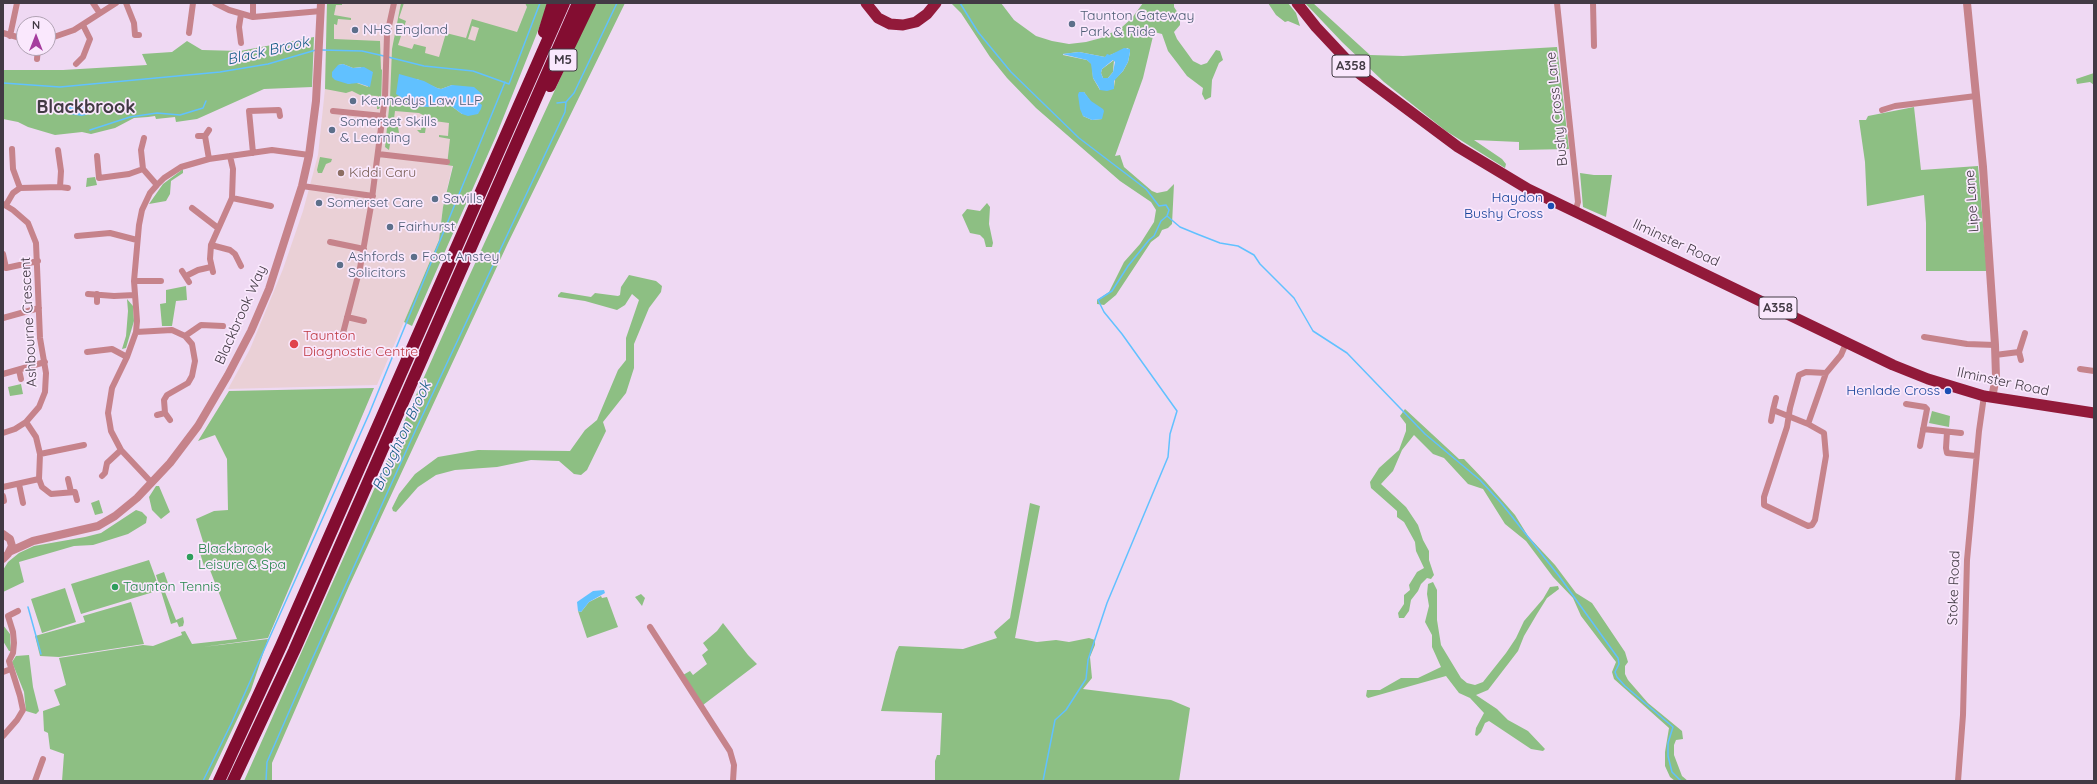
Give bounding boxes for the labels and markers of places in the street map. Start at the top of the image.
place label: Taunton Gateway Park & Ride [1080,8,1195,40]
marker: Taunton Gateway Park & Ride [1067,19,1077,29]
place label: NHS England [363,22,448,38]
marker: NHS England [350,25,360,35]
place label: Kennedys Law LLP [361,93,482,109]
marker: Kennedys Law LLP [348,96,358,106]
place label: Somerset Skills & Learning [340,114,437,146]
marker: Somerset Skills & Learning [327,125,337,135]
place label: Kiddi Caru [349,165,416,181]
marker: Kiddi Caru [336,168,346,178]
place label: Haydon Bushy Cross [1464,190,1543,222]
place label: Savills [443,191,483,207]
marker: Savills [430,194,440,204]
place label: Somerset Care [327,195,423,211]
marker: Somerset Care [314,198,324,208]
marker: Haydon Bushy Cross [1546,201,1556,211]
place label: Fairhurst [398,219,455,235]
marker: Fairhurst [385,222,395,232]
place label: Ashfords Solicitors [348,249,406,282]
place label: Foot Anstey [422,249,499,265]
marker: Foot Anstey [409,252,419,262]
marker: Ashfords Solicitors [335,260,345,270]
place label: Taunton Diagnostic Centre [303,328,418,360]
marker: Taunton Diagnostic Centre [288,338,300,350]
place label: Henlade Cross [1846,383,1940,399]
marker: Henlade Cross [1943,386,1953,396]
place label: Blackbrook Leisure & Spa [198,541,286,574]
marker: Blackbrook Leisure & Spa [185,552,195,562]
place label: Taunton Tennis [123,579,220,595]
marker: Taunton Tennis [110,582,120,592]

